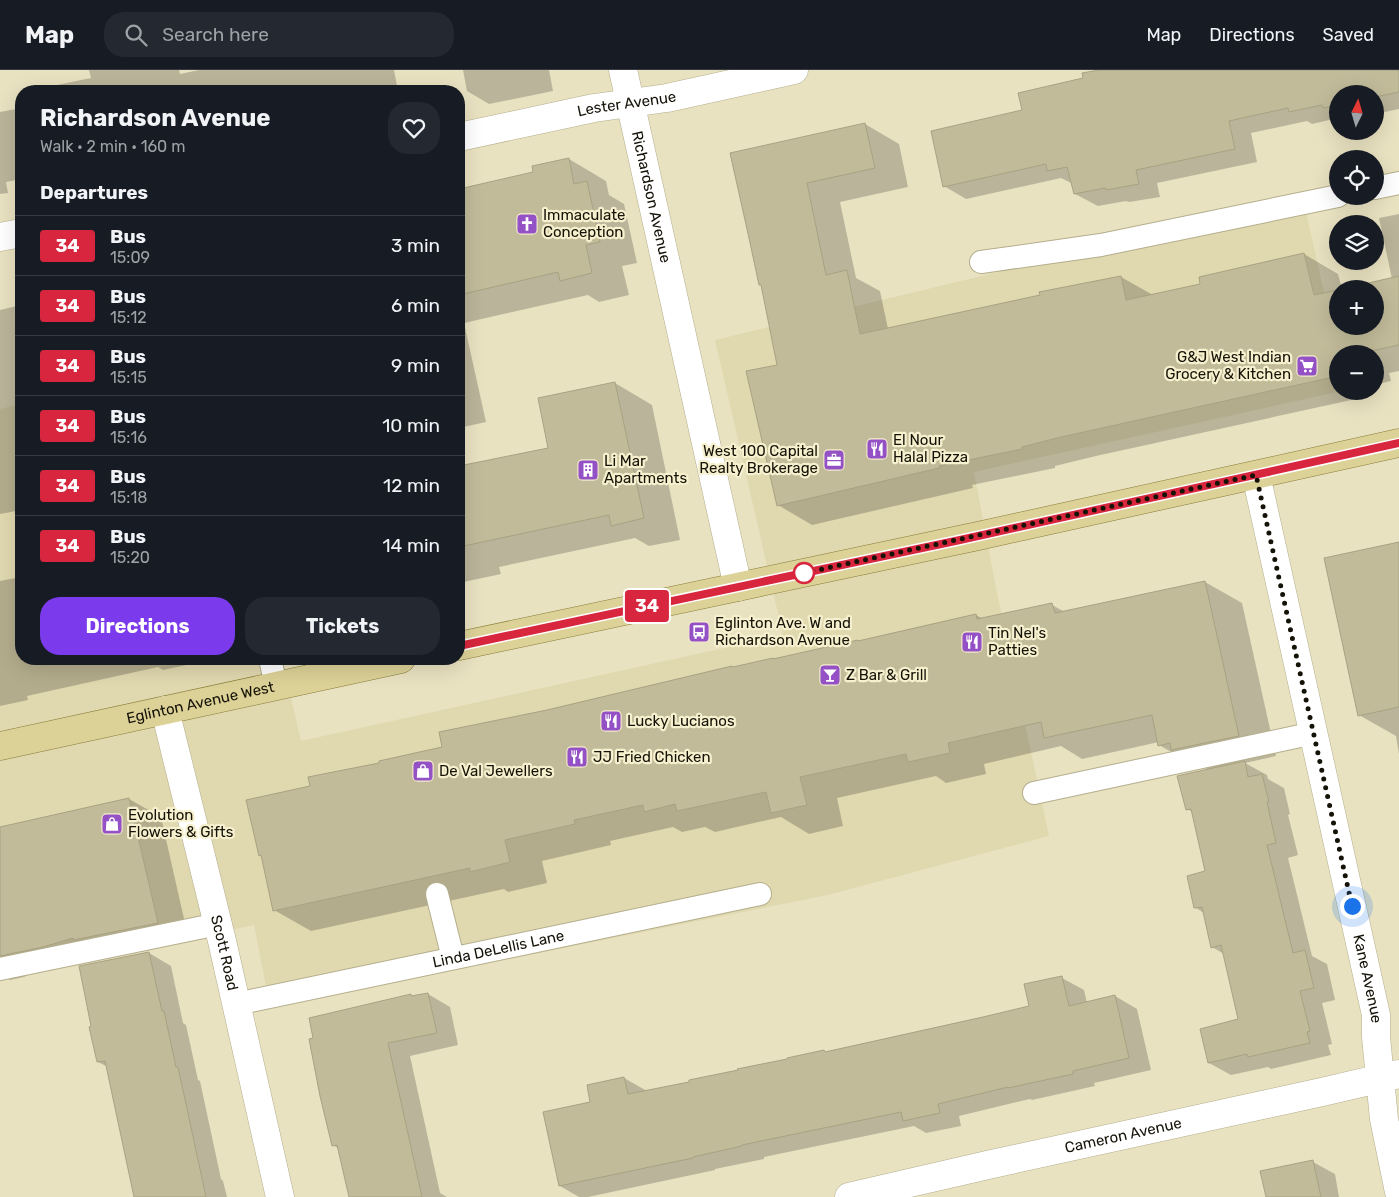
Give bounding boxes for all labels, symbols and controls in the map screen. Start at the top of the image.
search box [104,12,454,57]
text: Map [25,21,74,49]
icon: search [122,21,150,49]
text: Search here [162,23,269,46]
text: Map [1146,24,1181,46]
text: Directions [1209,24,1295,46]
text: Saved [1323,24,1374,46]
north arrow [1329,85,1384,140]
map controls [1329,85,1384,400]
street label: Lester Avenue [575,87,678,120]
button: heart [388,102,440,154]
text: Richardson Avenue [40,104,271,132]
street label: Richardson Avenue [628,129,675,265]
text: Walk · 2 min · 160 m [40,137,185,156]
button: locate [1329,150,1384,205]
text: Departures [40,181,148,204]
place label: Immaculate Conception [543,206,625,241]
church icon: Immaculate Conception [515,212,539,236]
button: layers [1329,215,1384,270]
text: Bus [110,225,146,248]
text: 3 min [391,234,440,257]
text: 34 [55,235,80,257]
text: 15:09 [110,248,150,267]
button: + [1329,280,1384,335]
text: Bus [110,285,146,308]
text: 6 min [391,294,440,317]
text: 34 [55,295,80,317]
text: 15:12 [110,308,147,327]
text: Bus [110,345,146,368]
button: − [1329,345,1384,400]
place label: G&J West Indian Grocery & Kitchen [1165,348,1291,383]
text: 9 min [391,354,440,377]
supermarket icon: G&J West Indian Grocery & Kitchen [1295,354,1319,378]
text: 34 [55,355,80,377]
text: 15:15 [110,368,147,387]
text: Bus [110,405,146,428]
text: 10 min [382,414,440,437]
text: 34 [55,415,80,437]
text: 15:16 [110,428,147,447]
place label: El Nour Halal Pizza [893,431,968,466]
restaurant icon: El Nour Halal Pizza [865,437,889,461]
place label: West 100 Capital Realty Brokerage [699,442,818,477]
office icon: West 100 Capital Realty Brokerage [822,448,846,472]
place label: Li Mar Apartments [604,452,687,487]
building icon: Li Mar Apartments [576,458,600,482]
text: Bus [110,465,146,488]
text: 12 min [383,474,440,497]
text: 34 [55,475,80,497]
text: 15:18 [110,488,147,507]
text: Bus [110,525,146,548]
text: 14 min [382,534,440,557]
text: 34 [55,535,80,557]
text: 15:20 [110,548,150,567]
unlabelled marker [793,562,815,584]
line badge: 34 [624,590,670,622]
text: 34 [635,595,659,617]
button: Directions [40,597,235,655]
button: Tickets [245,597,440,655]
place label: Eglinton Ave. W and Richardson Avenue [715,614,851,649]
bus stop icon: Eglinton Ave. W and Richardson Avenue [687,620,711,644]
place label: Tin Nel's Patties [988,624,1046,659]
restaurant icon: Tin Nel's Patties [960,630,984,654]
bar icon: Z Bar & Grill [818,663,842,687]
place label: Z Bar & Grill [846,666,927,684]
street label: Eglinton Avenue West [125,678,276,727]
restaurant icon: Lucky Lucianos [599,709,623,733]
place label: Lucky Lucianos [627,712,735,730]
restaurant icon: JJ Fried Chicken [565,745,589,769]
place label: JJ Fried Chicken [593,748,710,766]
shop icon: De Val Jewellers [411,759,435,783]
place label: De Val Jewellers [439,762,553,780]
place label: Evolution Flowers & Gifts [128,806,234,841]
shop icon: Evolution Flowers & Gifts [100,812,124,836]
your location [1340,894,1365,919]
street label: Scott Road [207,913,242,992]
street label: Linda DeLellis Lane [431,926,566,972]
street label: Kane Avenue [1349,933,1385,1023]
street label: Cameron Avenue [1063,1114,1183,1157]

